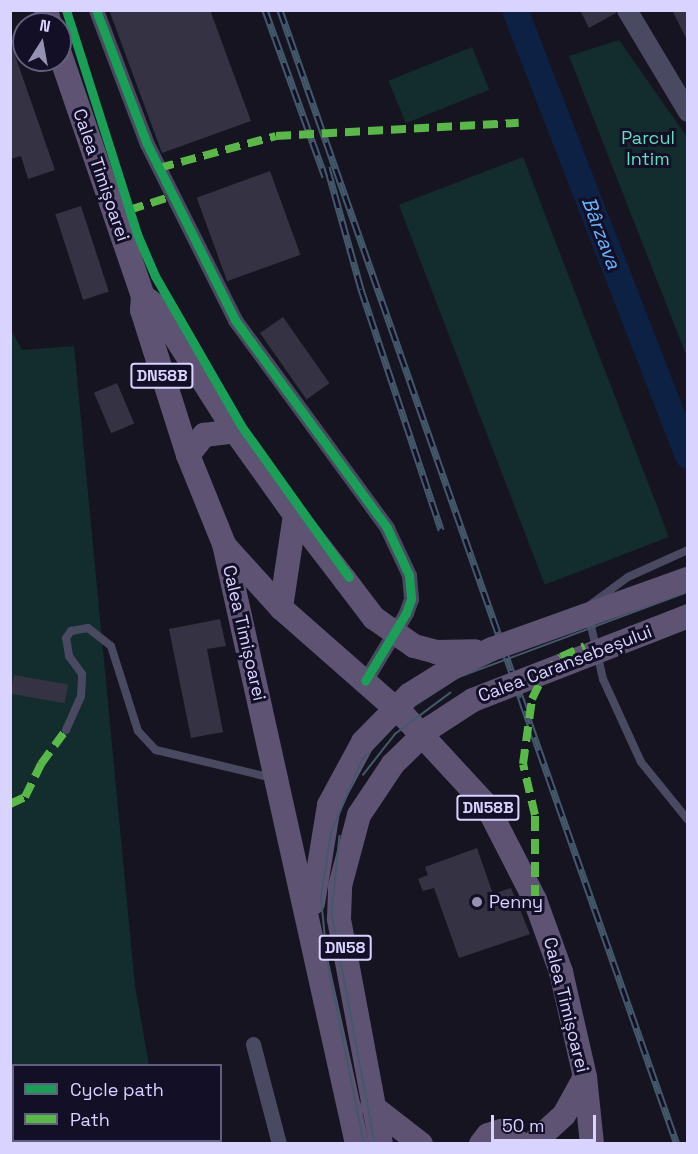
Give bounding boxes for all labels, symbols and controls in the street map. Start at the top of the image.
north arrow [12,12,72,72]
text: N [38,14,52,37]
street label: Calea Timișoarei [68,106,134,244]
park label: Parcul Intim [621,128,675,170]
water label: Bârzava [576,193,626,273]
road number: DN58B [129,363,195,389]
street label: Calea Timișoarei [218,563,270,703]
street label: Calea Caransebeșului [475,621,655,707]
road number: DN58B [455,795,521,821]
place label: Penny [489,891,543,913]
marker: Penny [470,895,484,909]
road number: DN58 [318,935,372,961]
street label: Calea Timișoarei [539,935,593,1075]
legend [12,1064,222,1142]
text: Cycle path [70,1078,164,1101]
scale bar [494,1103,599,1141]
text: Path [70,1108,110,1131]
text: 50 m [502,1114,544,1137]

